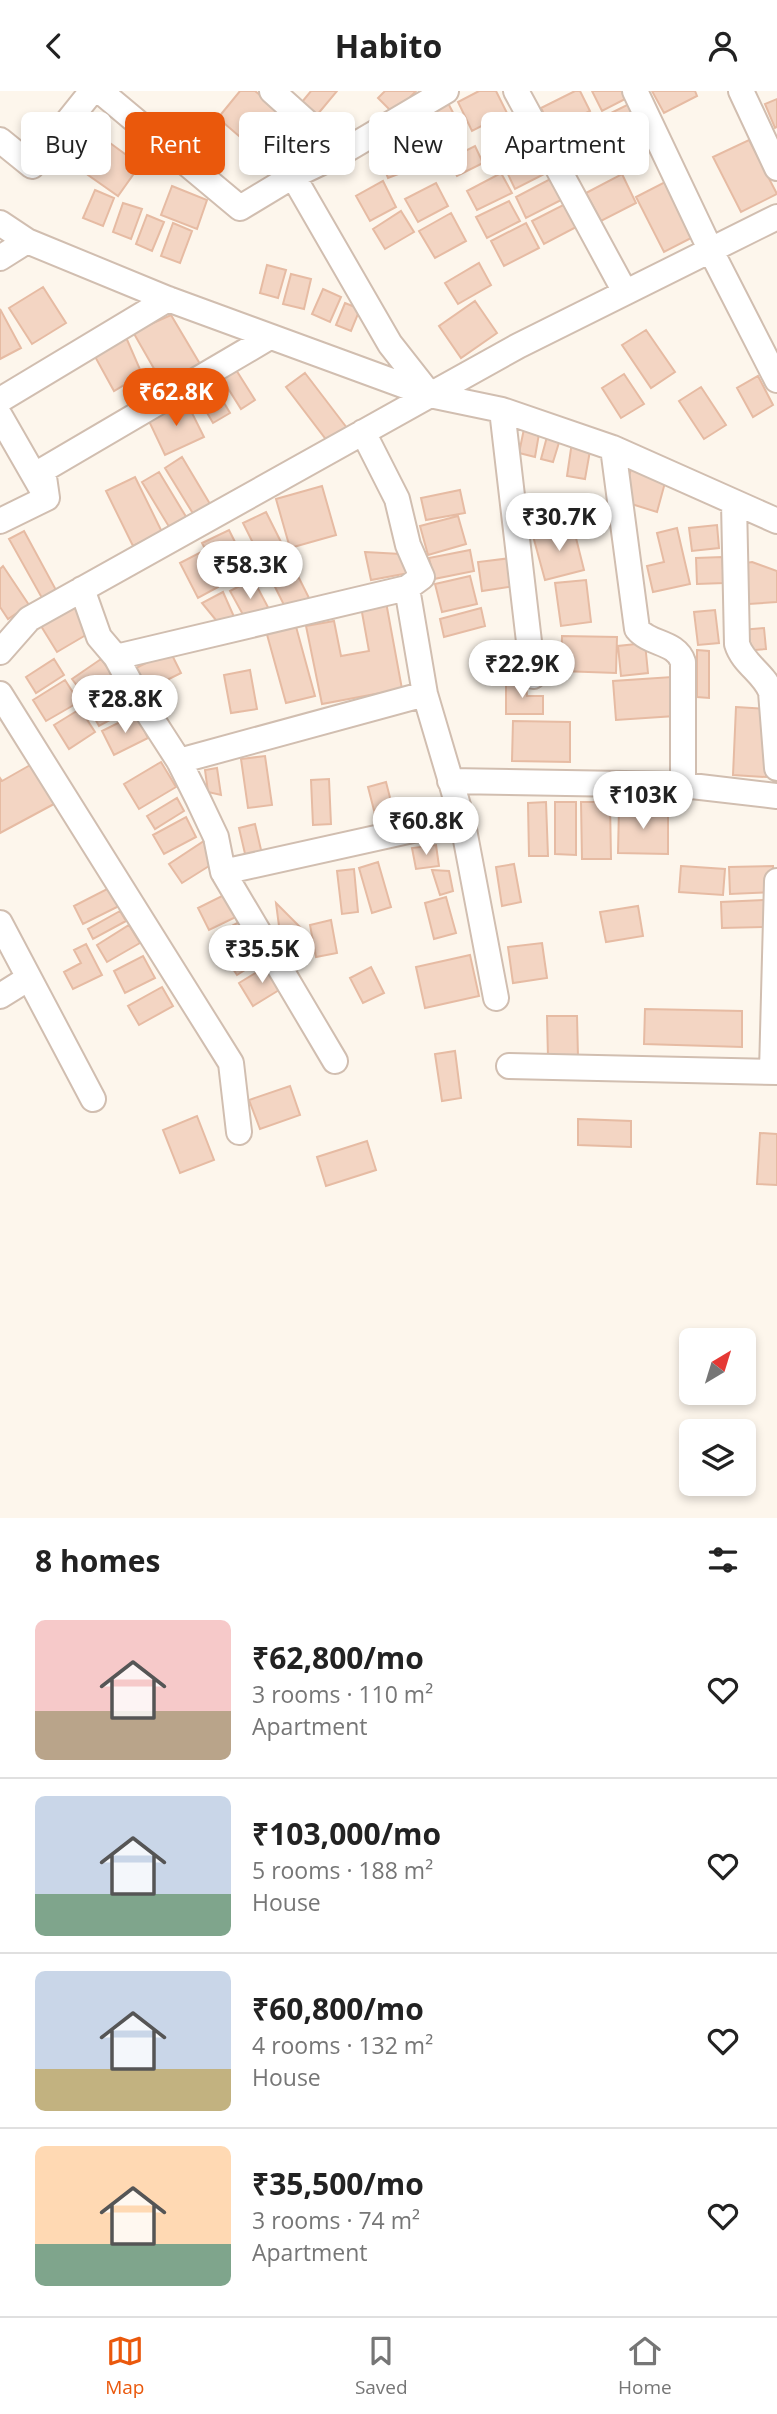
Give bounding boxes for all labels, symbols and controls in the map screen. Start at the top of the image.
text: Habito [335,24,442,67]
icon: back [35,27,73,65]
icon: person [704,27,742,65]
chip: Buy [21,112,111,175]
chip: Rent [125,112,225,175]
chip: Filters [239,112,355,175]
chip: New [369,112,467,175]
chip: Apartment [481,112,649,175]
pin: ₹62.8K [119,369,233,428]
text: ₹62.8K [139,375,213,407]
pin: ₹30.7K [502,493,616,553]
text: ₹30.7K [522,500,596,532]
pin: ₹58.3K [193,541,307,601]
text: ₹58.3K [213,548,287,580]
pin: ₹22.9K [465,641,579,700]
text: ₹22.9K [485,647,559,679]
pin: ₹28.8K [68,675,182,735]
text: ₹28.8K [88,682,162,714]
pin: ₹103K [594,771,692,831]
text: ₹103K [609,778,677,810]
pin: ₹60.8K [369,797,483,857]
text: ₹60.8K [389,804,463,836]
pin: ₹35.5K [205,925,319,985]
text: ₹35.5K [225,932,299,964]
north arrow [679,1328,756,1405]
map controls [679,1328,756,1496]
button: layers [679,1419,756,1496]
text: 8 homes [35,1540,160,1581]
icon: filters [704,1541,742,1579]
text: ₹62,800/mo [252,1637,424,1678]
icon: home [91,1648,175,1732]
icon: heart [704,1671,742,1709]
text: 3 rooms · 110 m² [252,1678,433,1710]
text: Apartment [252,1710,368,1742]
text: ₹103,000/mo [252,1813,441,1854]
icon: home [91,1824,175,1908]
icon: heart [704,1847,742,1885]
text: 5 rooms · 188 m² [252,1854,433,1886]
text: House [252,1886,321,1918]
text: ₹60,800/mo [252,1988,424,2029]
icon: home [91,1999,175,2083]
icon: heart [704,2022,742,2060]
text: 4 rooms · 132 m² [252,2029,433,2061]
text: House [252,2061,321,2093]
text: ₹35,500/mo [252,2163,424,2204]
icon: home [91,2174,175,2258]
icon: heart [704,2197,742,2235]
text: 3 rooms · 74 m² [252,2204,420,2236]
text: Apartment [252,2236,368,2268]
tab: Map [105,2332,144,2400]
tab: Saved [355,2332,408,2400]
tab: Home [618,2332,672,2400]

